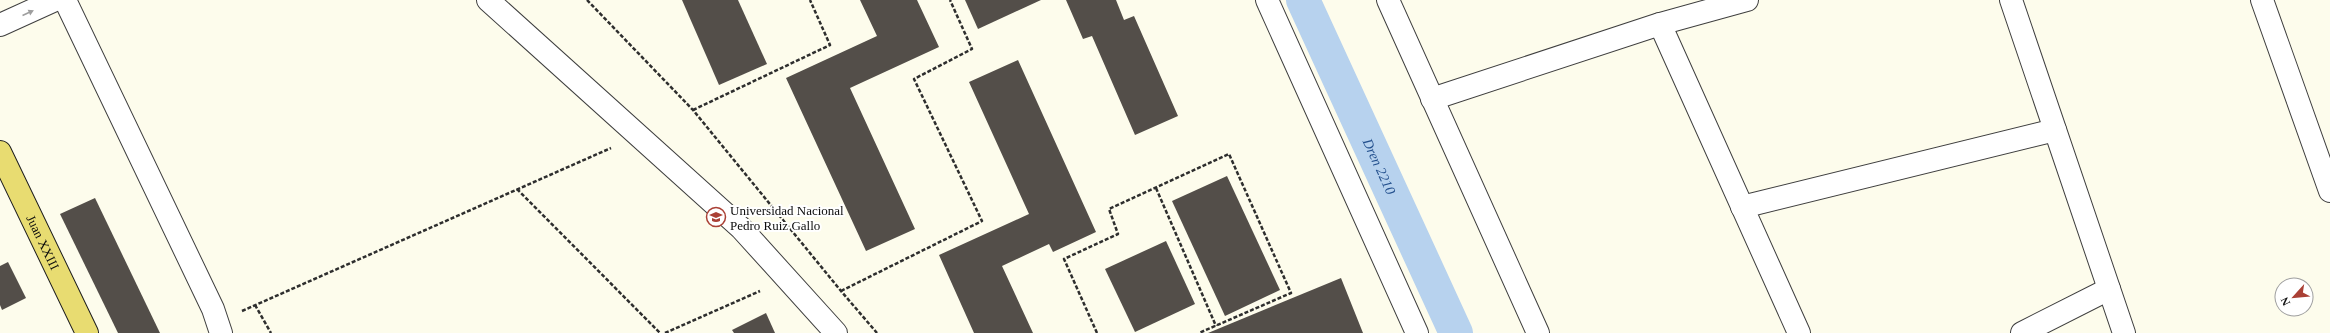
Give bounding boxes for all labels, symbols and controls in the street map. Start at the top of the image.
one-way arrow [22,10,33,16]
water label: Dren 2210 [1360,135,1399,197]
place label: Universidad Nacional Pedro Ruiz Gallo [730,203,844,233]
school or university icon: Universidad Nacional Pedro Ruiz Gallo [705,206,727,228]
street label: Juan XXIII [24,212,63,272]
north arrow [2274,277,2314,317]
text: N [2278,295,2292,308]

